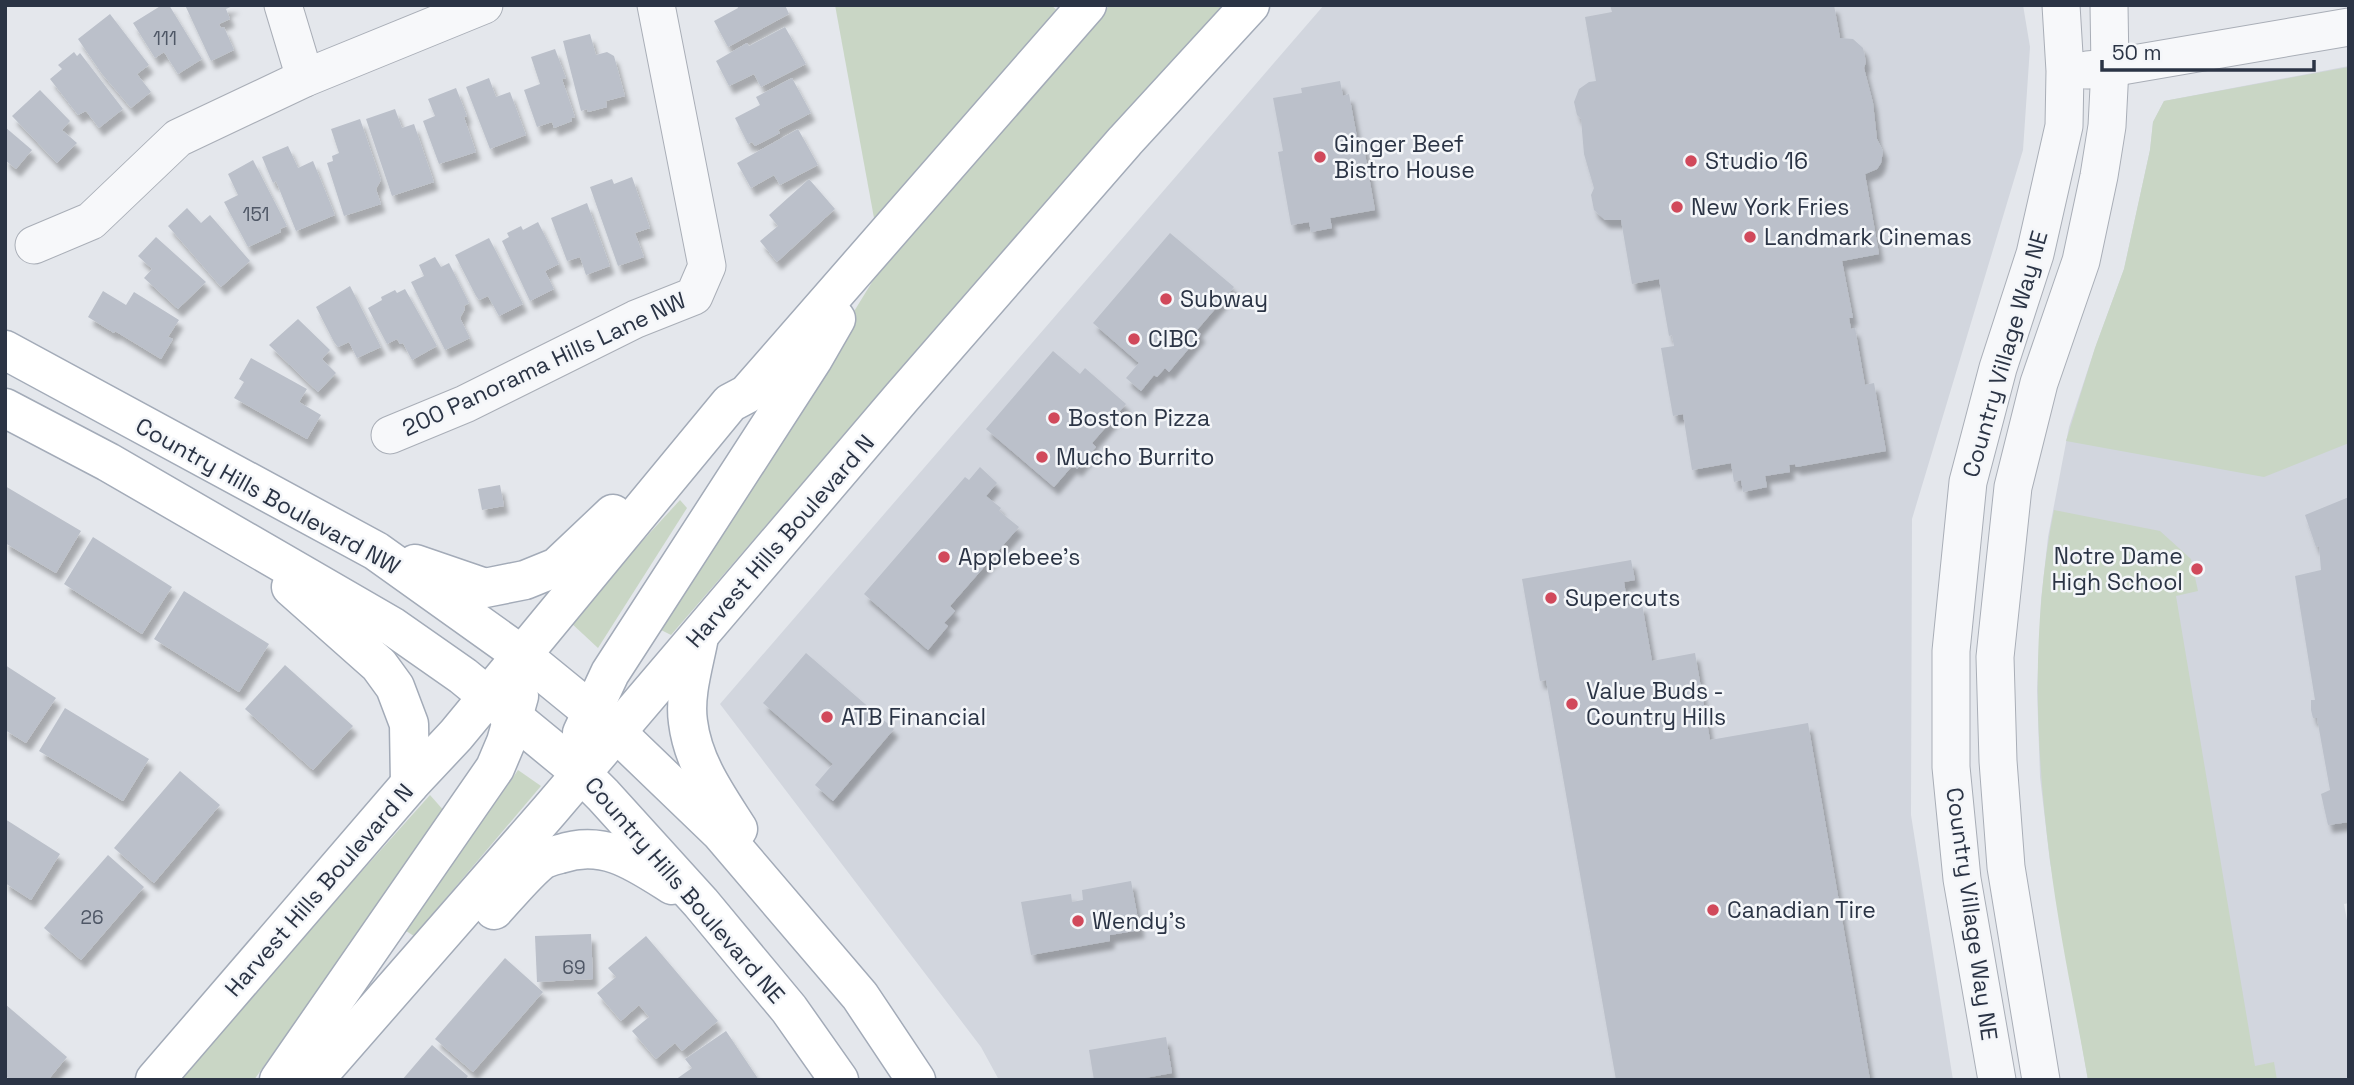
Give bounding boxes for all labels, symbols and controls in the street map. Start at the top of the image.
house number: 111 [153,26,177,51]
scale bar [2102,28,2314,72]
text: 50 m [2112,39,2162,66]
place label: Ginger Beef Bistro House [1334,129,1475,185]
place label: Studio 16 [1705,146,1808,176]
marker: Ginger Beef Bistro House [1312,149,1328,165]
marker: Studio 16 [1683,153,1699,169]
place label: New York Fries [1691,192,1849,222]
marker: New York Fries [1669,199,1685,215]
house number: 151 [243,202,270,227]
place label: Landmark Cinemas [1764,222,1972,252]
street label: Country Village Way NE [1955,227,2055,481]
marker: Landmark Cinemas [1742,229,1758,245]
place label: Subway [1180,284,1268,314]
street label: 200 Panorama Hills Lane NW [397,285,691,443]
marker: Subway [1158,291,1174,307]
place label: CIBC [1148,324,1198,354]
marker: CIBC [1126,331,1142,347]
place label: Boston Pizza [1068,403,1210,433]
marker: Boston Pizza [1046,410,1062,426]
street label: Country Hills Boulevard NW [130,411,406,581]
street label: Harvest Hills Boulevard N [679,428,881,654]
place label: Mucho Burrito [1056,442,1215,472]
marker: Mucho Burrito [1034,449,1050,465]
place label: Notre Dame High School [2052,541,2183,597]
place label: Applebee's [958,542,1080,572]
marker: Applebee's [936,549,952,565]
marker: Notre Dame High School [2189,561,2205,577]
place label: Supercuts [1565,583,1680,613]
marker: Supercuts [1543,590,1559,606]
place label: Value Buds - Country Hills [1586,676,1726,732]
marker: Value Buds - Country Hills [1564,696,1580,712]
place label: ATB Financial [841,702,986,732]
marker: ATB Financial [819,709,835,725]
street label: Country Hills Boulevard NE [578,770,792,1010]
street label: Harvest Hills Boulevard N [218,777,420,1003]
street label: Country Village Way NE [1939,786,2005,1042]
place label: Canadian Tire [1727,895,1876,925]
marker: Canadian Tire [1705,902,1721,918]
house number: 26 [80,905,104,930]
place label: Wendy's [1092,906,1186,936]
marker: Wendy's [1070,913,1086,929]
house number: 69 [562,955,586,980]

